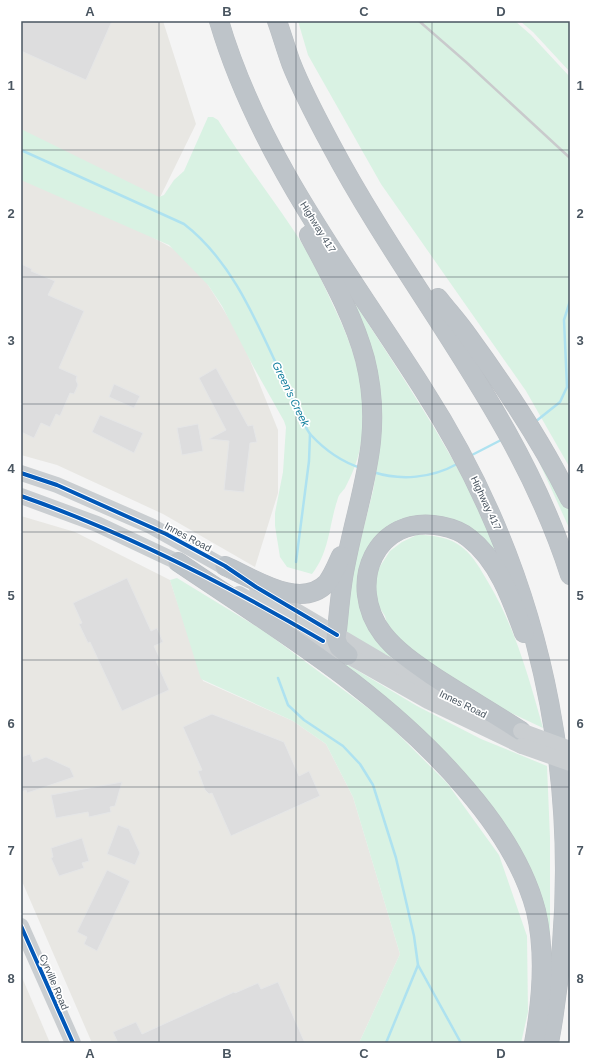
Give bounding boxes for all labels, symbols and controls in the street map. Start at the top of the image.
text: A [85,4,95,19]
text: B [222,4,232,19]
text: C [359,4,369,19]
text: D [496,4,506,19]
text: 1 [7,78,15,93]
text: 1 [576,78,584,93]
street label: Highway 417 [298,200,338,255]
text: 2 [7,206,15,221]
text: 2 [576,206,584,221]
text: 3 [7,333,15,348]
text: 3 [576,333,584,348]
water label: Green's Creek [270,360,312,429]
text: 4 [7,461,15,476]
text: 4 [576,461,584,476]
street label: Highway 417 [469,474,503,532]
street label: Innes Road [163,520,213,554]
text: 5 [7,588,15,603]
text: 5 [576,588,584,603]
street label: Innes Road [438,688,488,720]
text: 6 [7,716,15,731]
text: 6 [576,716,584,731]
text: 7 [7,843,15,858]
text: 7 [576,843,584,858]
street label: Cyrville Road [37,952,71,1012]
text: 8 [7,971,15,986]
text: 8 [576,971,584,986]
text: A [85,1046,95,1061]
text: B [222,1046,232,1061]
text: C [359,1046,369,1061]
text: D [496,1046,506,1061]

